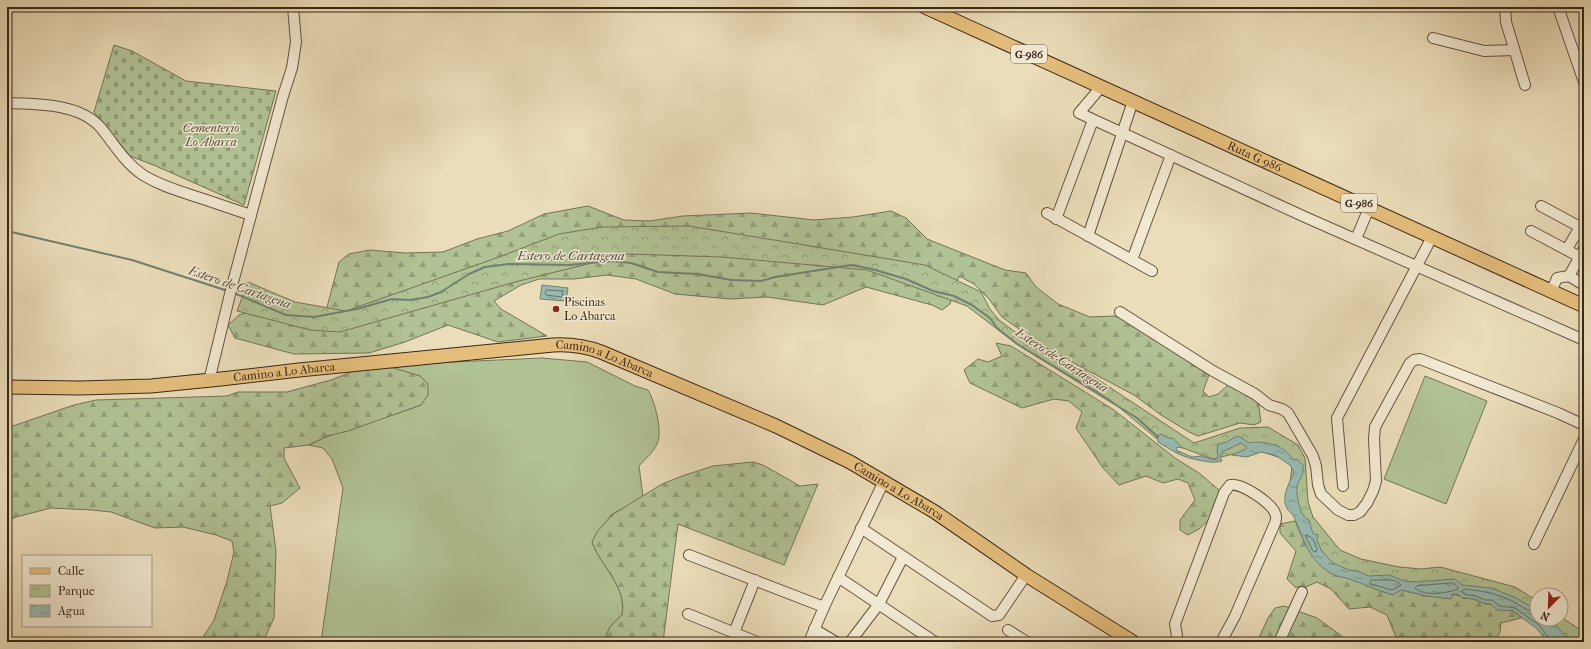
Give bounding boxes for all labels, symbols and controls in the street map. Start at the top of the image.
road number: G-986 [1011,45,1047,63]
park label: Cementerio Lo Abarca [183,121,239,149]
street label: Ruta G-986 [1225,138,1284,175]
road number: G-986 [1341,194,1377,212]
water label: Estero de Cartagena [516,248,625,263]
water label: Estero de Cartagena [186,262,293,312]
place label: Piscinas Lo Abarca [564,295,616,323]
marker: Piscinas Lo Abarca [551,304,561,314]
water label: Estero de Cartagena [1012,324,1111,396]
street label: Camino a Lo Abarca [556,338,656,381]
street label: Camino a Lo Abarca [233,359,336,385]
street label: Camino a Lo Abarca [851,459,947,523]
legend [22,555,152,627]
text: Calle [58,564,84,578]
text: Parque [58,584,95,598]
north arrow [1529,587,1569,627]
text: Agua [57,604,85,618]
text: N [1538,608,1552,623]

